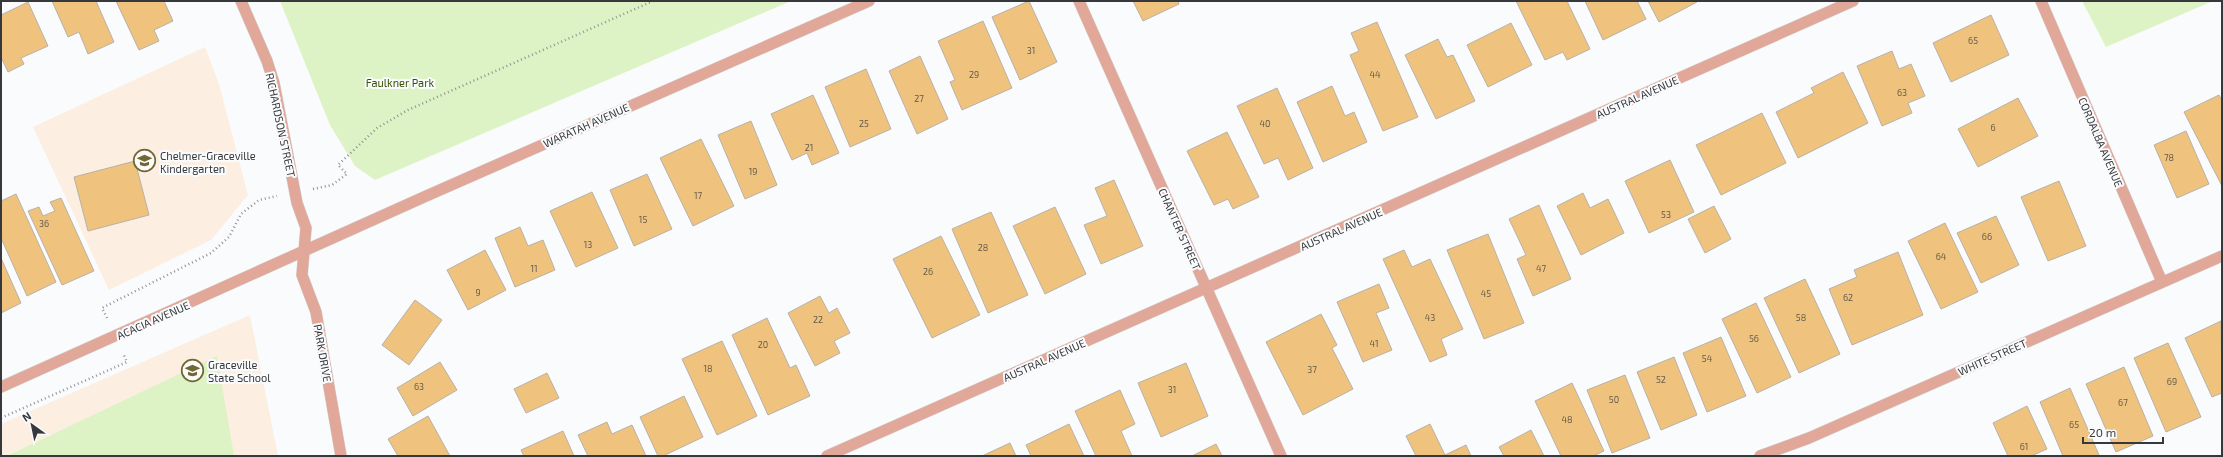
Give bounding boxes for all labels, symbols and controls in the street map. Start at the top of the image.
house number: 65 [1968,35,1978,46]
house number: 31 [1027,45,1035,56]
house number: 29 [969,69,979,80]
house number: 44 [1369,69,1381,80]
street label: RICHARDSON STREET [264,72,299,179]
street label: AUSTRAL AVENUE [1594,73,1680,121]
park label: Faulkner Park [366,76,435,89]
house number: 63 [1897,87,1907,98]
house number: 27 [914,93,924,104]
street label: CORDALBA AVENUE [2076,95,2126,189]
street label: WARATAH AVENUE [541,100,631,150]
house number: 25 [859,118,869,129]
house number: 40 [1260,118,1270,129]
house number: 6 [1990,122,1996,133]
house number: 21 [805,142,813,153]
school or university icon: Chelmer-Graceville Kindergarten [131,148,157,174]
place label: Chelmer-Graceville Kindergarten [160,149,256,175]
house number: 78 [2164,152,2174,163]
house number: 19 [749,166,757,177]
street label: CHANTER STREET [1156,186,1204,272]
house number: 17 [694,190,702,201]
street label: AUSTRAL AVENUE [1298,205,1384,253]
house number: 53 [1661,209,1671,220]
house number: 15 [639,214,647,225]
house number: 36 [39,218,49,229]
house number: 66 [1982,231,1992,242]
house number: 13 [584,239,592,250]
house number: 28 [978,242,988,253]
house number: 64 [1936,251,1947,262]
house number: 11 [530,263,538,274]
house number: 47 [1536,263,1546,274]
house number: 26 [923,266,933,277]
house number: 9 [475,287,481,298]
house number: 45 [1481,288,1491,299]
house number: 62 [1843,292,1853,303]
street label: ACACIA AVENUE [115,298,191,342]
house number: 43 [1425,312,1435,323]
house number: 58 [1796,312,1806,323]
house number: 22 [813,314,823,325]
street label: PARK DRIVE [312,323,334,383]
house number: 56 [1749,333,1759,344]
street label: AUSTRAL AVENUE [1001,336,1087,384]
street label: WHITE STREET [1956,336,2029,378]
house number: 41 [1369,338,1379,349]
house number: 20 [758,339,768,350]
house number: 54 [1702,353,1713,364]
school or university icon: Graceville State School [180,357,206,383]
place label: Graceville State School [208,358,271,384]
house number: 18 [703,363,713,374]
house number: 37 [1307,364,1317,375]
house number: 52 [1656,374,1666,385]
house number: 69 [2167,376,2177,387]
house number: 63 [414,381,424,392]
house number: 31 [1168,384,1176,395]
house number: 50 [1609,394,1619,405]
house number: 67 [2118,397,2128,408]
north arrow [12,405,52,445]
text: N [19,409,33,424]
house number: 48 [1562,414,1573,425]
house number: 65 [2069,419,2079,430]
scale bar [2083,419,2163,445]
text: 20 m [2089,425,2116,439]
house number: 61 [2020,441,2028,452]

